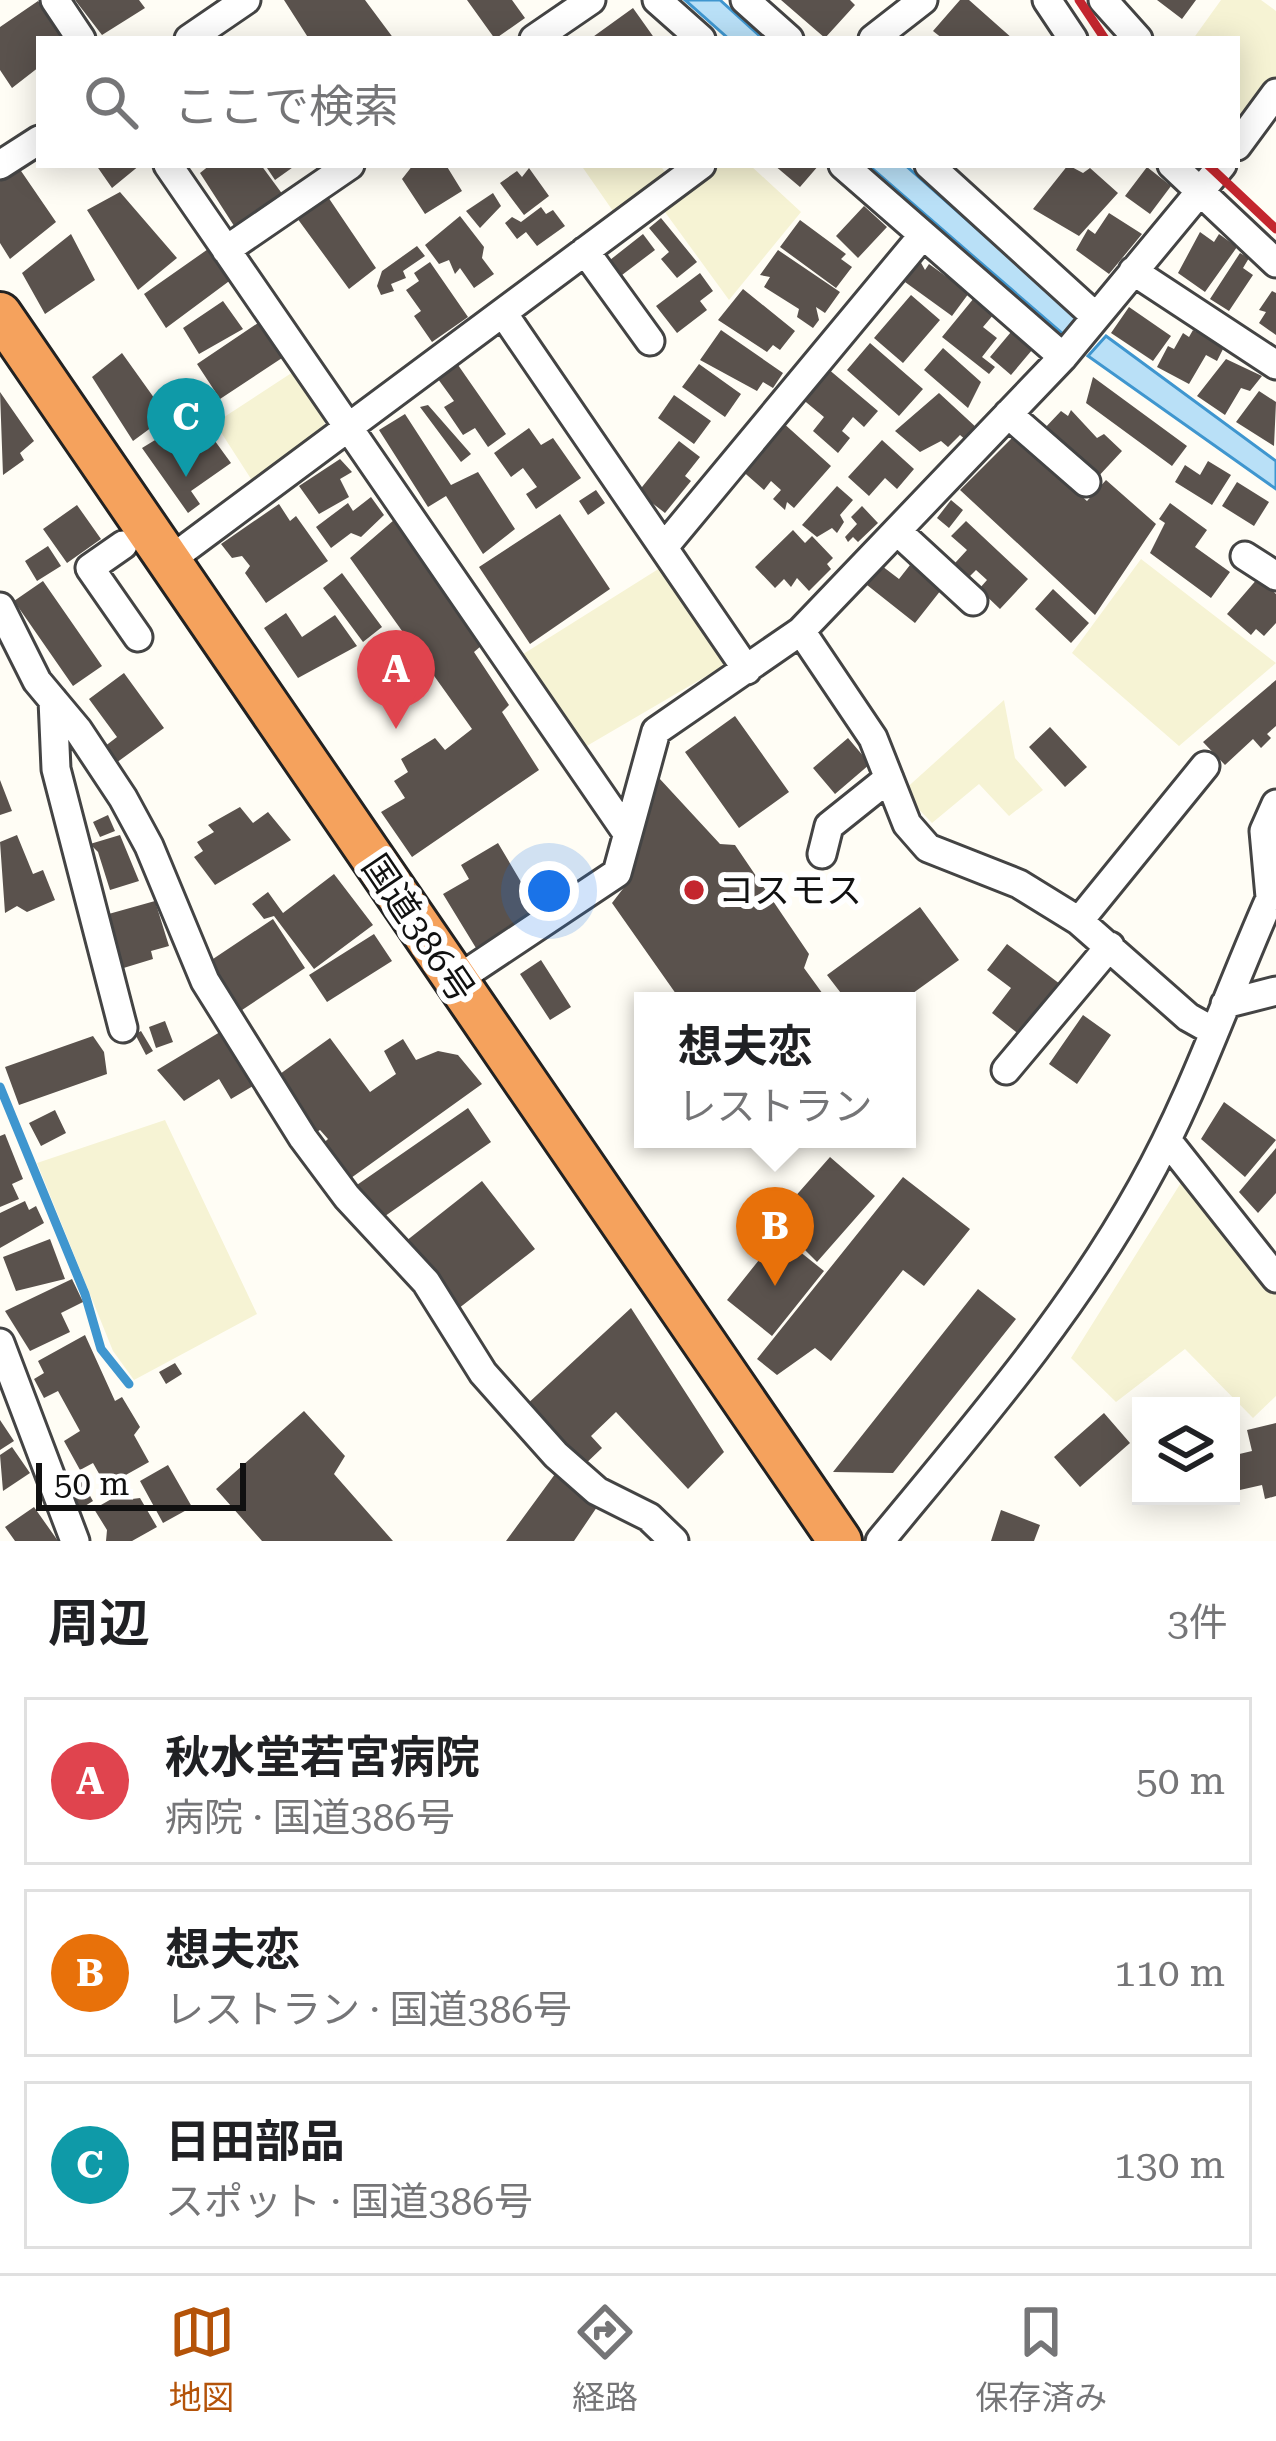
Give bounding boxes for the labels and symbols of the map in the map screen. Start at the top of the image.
pin: C [147,378,225,477]
pin: A [357,630,435,729]
street label: 国道386号 [354,847,483,1010]
your location [519,861,579,921]
place label: コスモス [718,870,862,912]
marker: コスモス [681,877,707,903]
pin: B [736,1187,814,1286]
scale bar [36,1457,246,1510]

